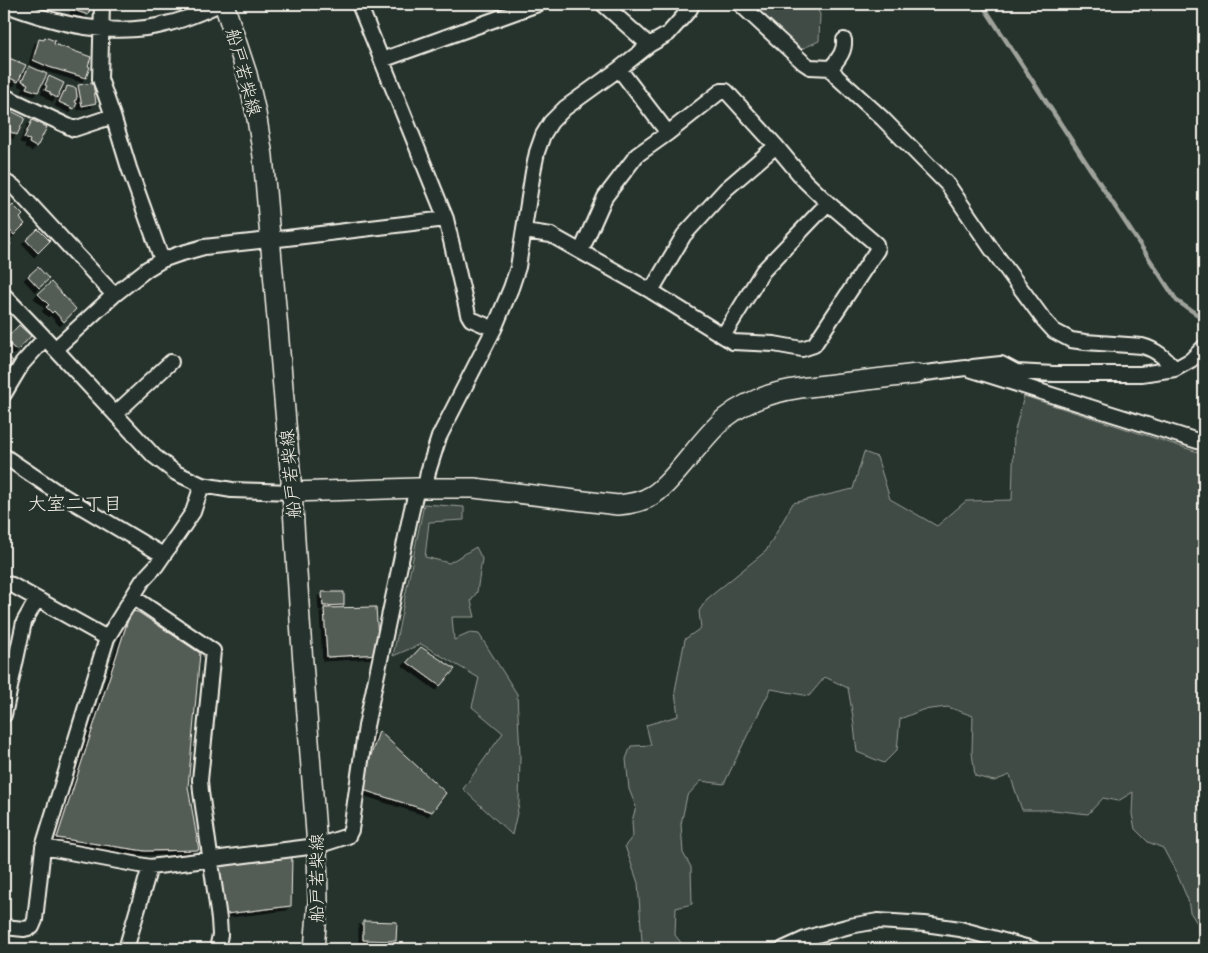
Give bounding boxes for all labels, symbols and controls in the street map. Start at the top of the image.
street label: 船戸若柴線 [220,25,268,119]
street label: 船戸若柴線 [274,428,306,520]
district label: 大室二丁目 [27,490,123,516]
street label: 船戸若柴線 [304,833,329,923]

